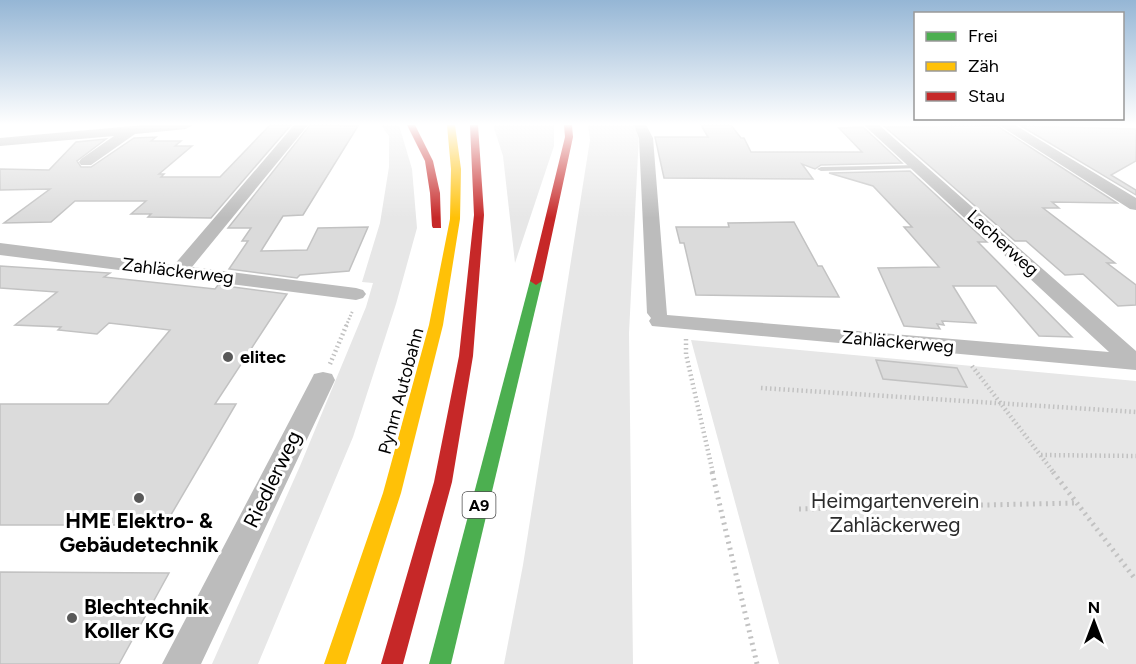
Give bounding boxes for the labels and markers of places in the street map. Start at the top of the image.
place label: elitec [240,346,286,368]
marker: elitec [221,350,235,364]
marker: HME Elektro- & Gebäudetechnik [132,491,146,505]
place label: HME Elektro- & Gebäudetechnik [60,508,219,557]
place label: Blechtechnik Koller KG [84,594,210,643]
marker: Blechtechnik Koller KG [65,611,79,625]

